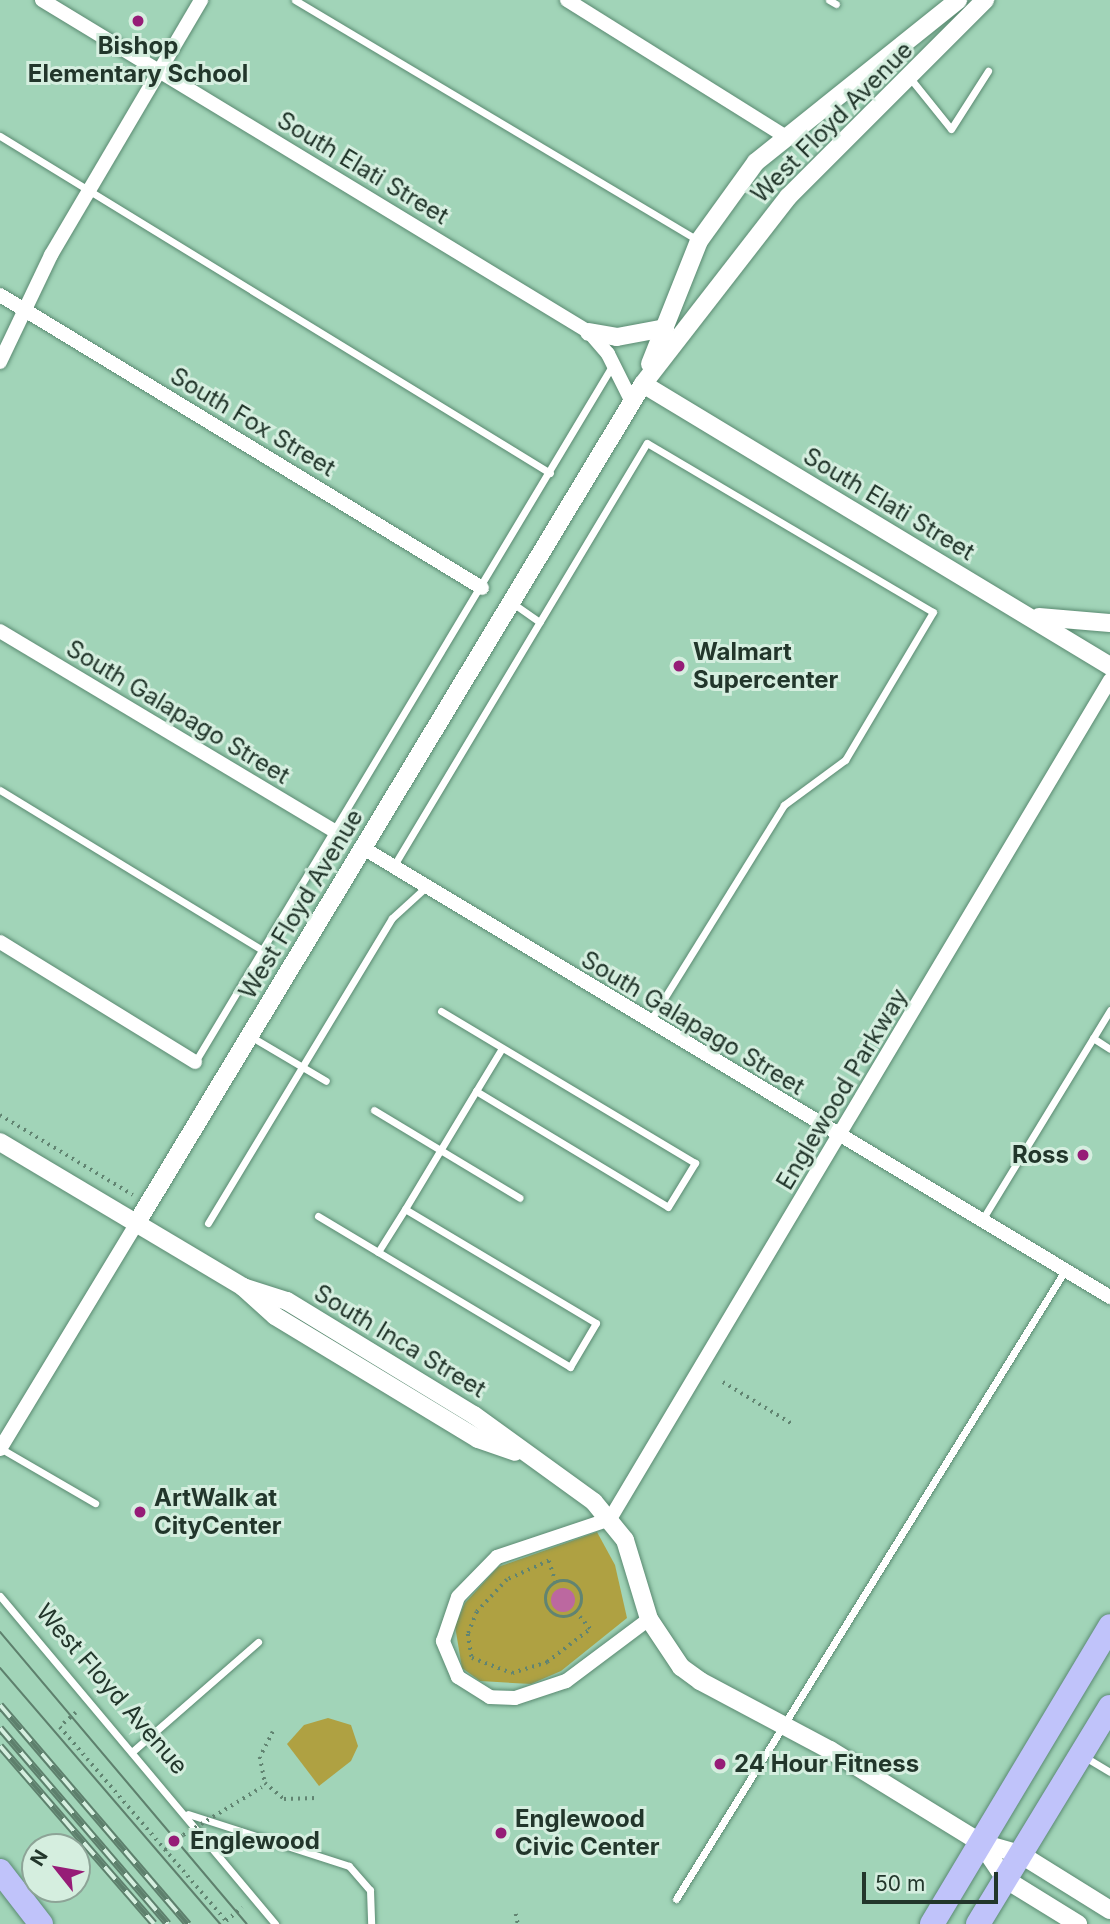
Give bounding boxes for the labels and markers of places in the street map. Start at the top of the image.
marker: Bishop Elementary School [130,13,146,29]
place label: Bishop Elementary School [28,32,248,88]
place label: Walmart Supercenter [693,638,838,694]
marker: Walmart Supercenter [671,658,687,674]
place label: Ross [1012,1141,1069,1169]
marker: Ross [1075,1147,1091,1163]
place label: ArtWalk at CityCenter [154,1484,282,1540]
marker: ArtWalk at CityCenter [132,1504,148,1520]
place label: 24 Hour Fitness [734,1750,919,1778]
marker: 24 Hour Fitness [712,1756,728,1772]
place label: Englewood Civic Center [515,1805,660,1861]
marker: Englewood Civic Center [493,1825,509,1841]
place label: Englewood [190,1827,320,1855]
marker: Englewood [164,1831,184,1851]

